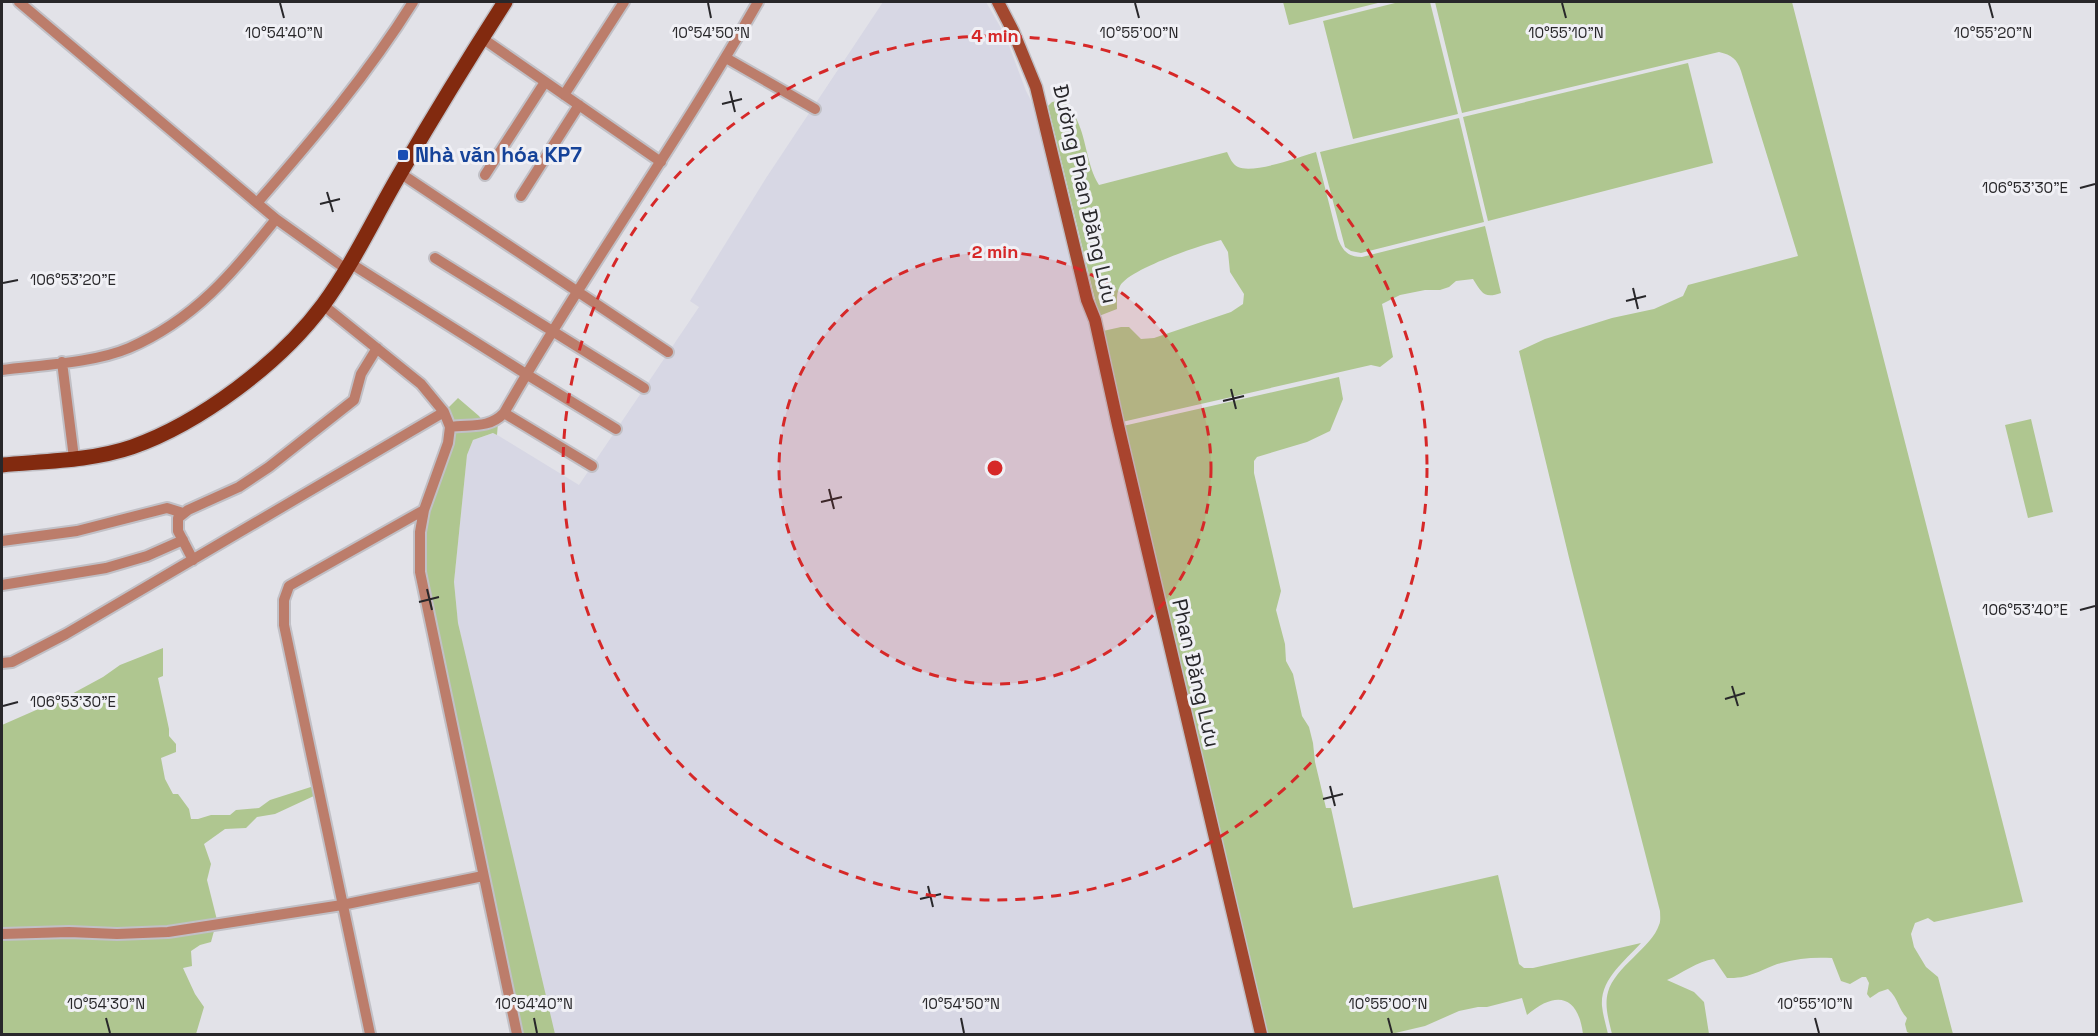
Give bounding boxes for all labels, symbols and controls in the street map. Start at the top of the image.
text: 10°54'40"N [245,23,323,42]
text: 10°54'50"N [672,23,750,42]
text: 10°55'00"N [1100,23,1178,42]
text: 10°55'10"N [1528,23,1604,42]
text: 10°55'20"N [1954,23,2032,42]
text: 4 min [971,24,1019,47]
street label: Đường Phan Đăng Lưu [1047,82,1124,306]
place label: Nhà văn hóa KP7 [415,141,582,168]
marker: Nhà văn hóa KP7 [396,148,410,162]
text: 106°53'30"E [1982,178,2068,197]
text: 2 min [972,240,1018,263]
text: 106°53'20"E [30,270,116,289]
centre of rings [985,458,1005,478]
street label: Phan Đăng Lưu [1166,596,1227,750]
text: 106°53'40"E [1982,600,2068,619]
text: 106°53'30"E [30,692,116,711]
text: 10°54'30"N [67,994,145,1013]
text: 10°54'40"N [495,994,573,1013]
text: 10°54'50"N [922,994,1000,1013]
text: 10°55'00"N [1349,994,1427,1013]
text: 10°55'10"N [1777,994,1853,1013]

